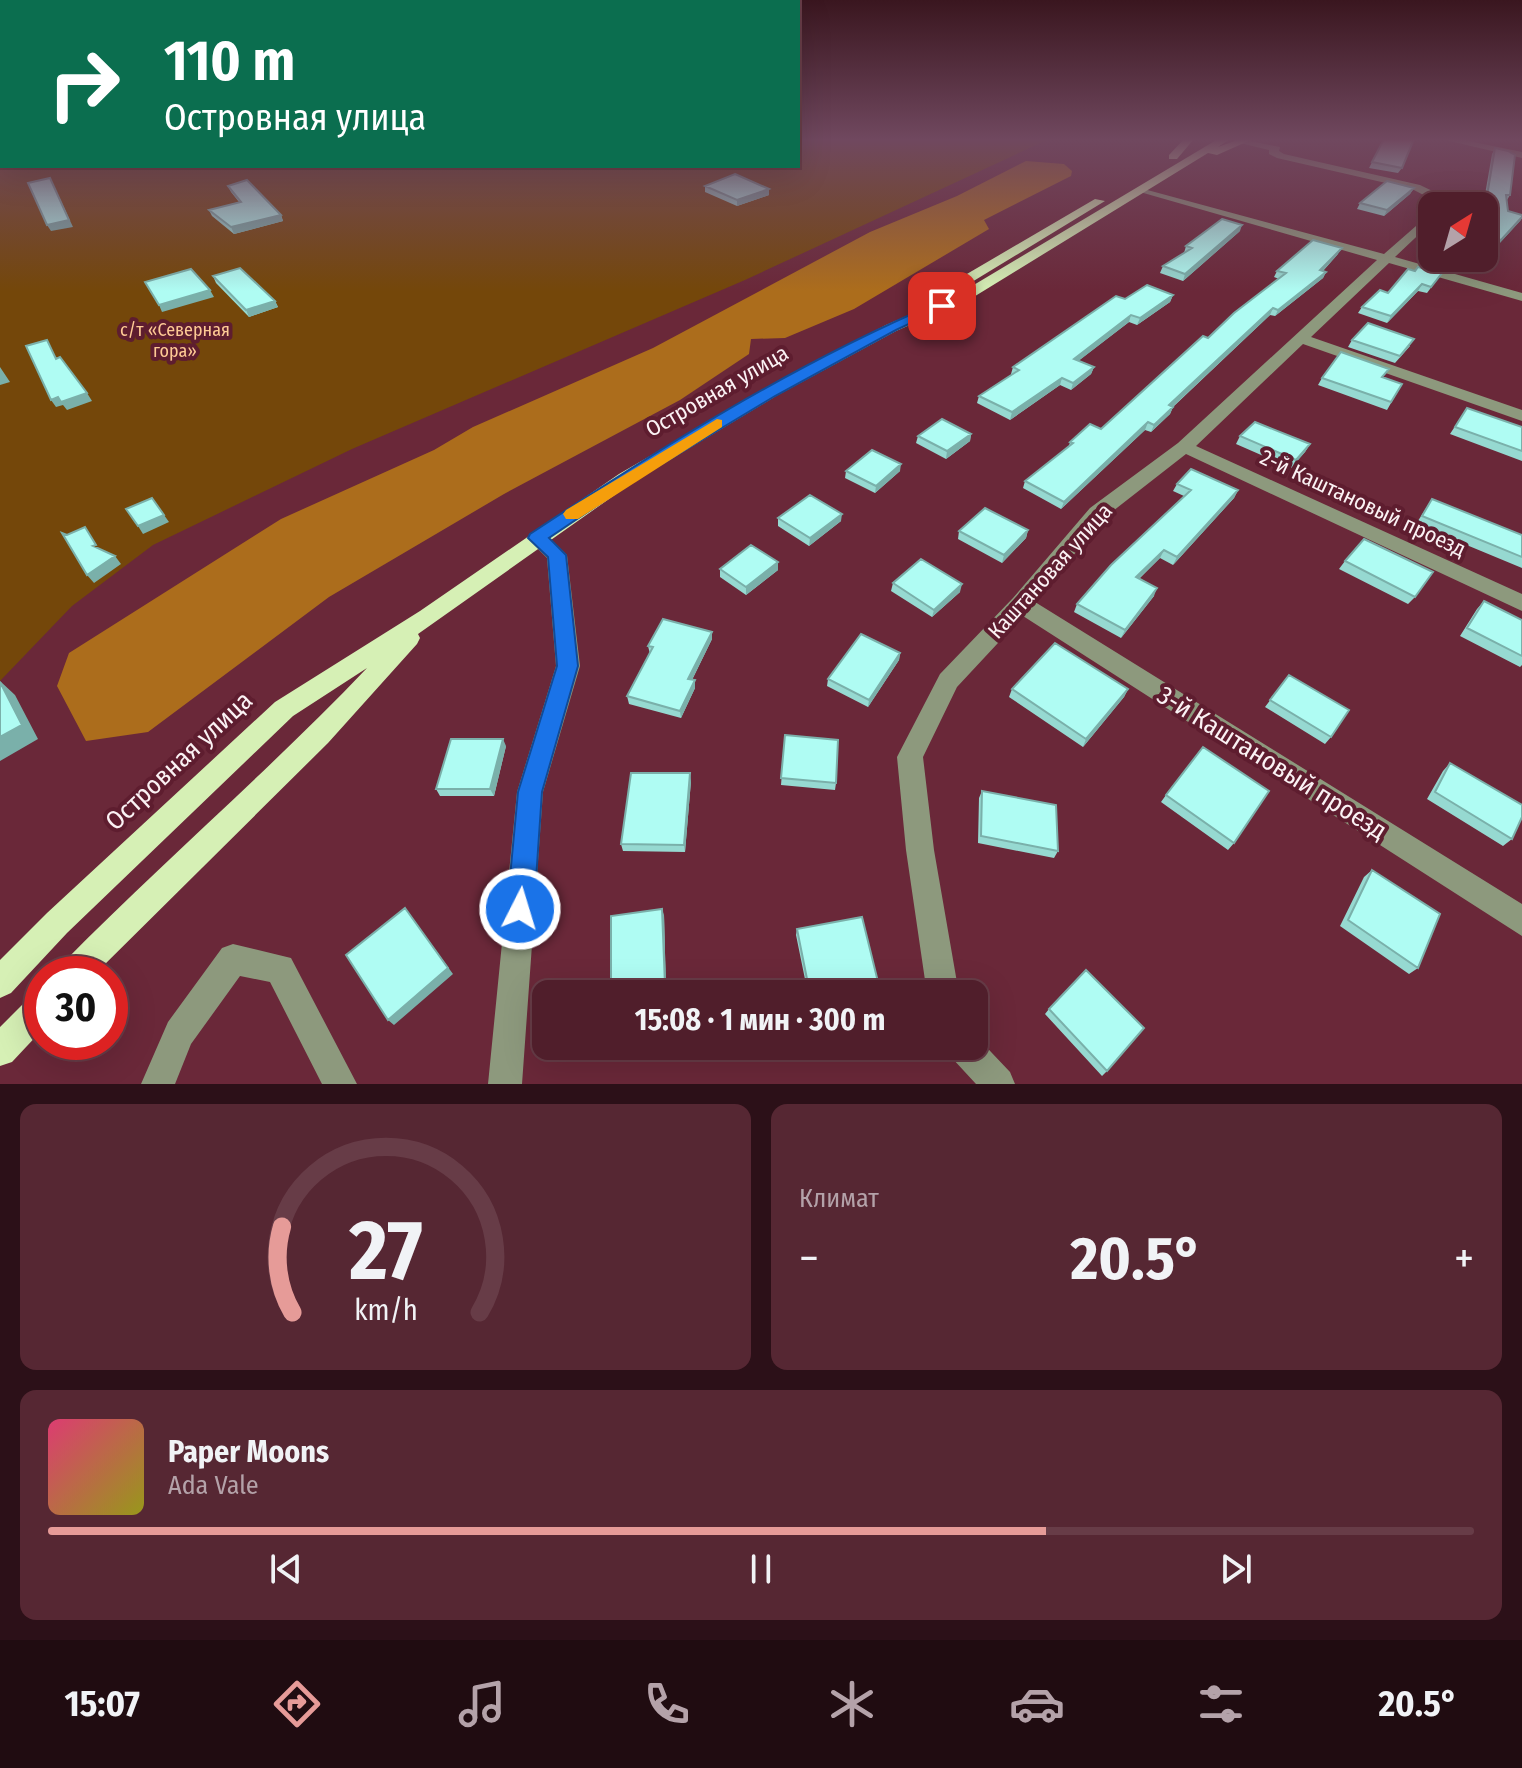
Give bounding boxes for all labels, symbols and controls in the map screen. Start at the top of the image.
text: 110 m [164,28,295,95]
icon: right [32,32,136,136]
text: Островная улица [164,96,426,140]
north arrow [1418,192,1498,272]
map controls [1418,192,1498,272]
pin [908,272,976,340]
icon: arrive [920,284,964,328]
park label: с/т «Северная гора» [120,319,230,362]
street label: Островная улица [641,339,793,443]
street label: 2-й Каштановый проезд [1256,443,1470,563]
street label: Каштановая улица [982,498,1118,644]
street label: 3-й Каштановый проезд [1152,680,1392,846]
street label: Островная улица [99,685,259,837]
position arrow [478,867,562,951]
speed limit sign: 30 [24,956,128,1060]
text: 15:08 · 1 мин · 300 m [635,1002,885,1038]
text: Климат [799,1183,879,1214]
text: 27 [348,1201,422,1301]
text: 20.5° [1071,1223,1202,1295]
text: − [799,1232,819,1285]
text: + [1454,1232,1474,1285]
text: km/h [354,1293,417,1328]
text: Paper Moons [168,1434,329,1470]
text: Ada Vale [168,1470,259,1501]
icon: previous [264,1547,308,1591]
icon: pause [739,1547,783,1591]
icon: next [1214,1547,1258,1591]
icon: directions [269,1676,325,1732]
icon: music [454,1676,510,1732]
icon: phone [639,1676,695,1732]
icon: climate [824,1676,880,1732]
icon: car [1009,1676,1065,1732]
icon: filters [1193,1676,1249,1732]
text: 15:07 [64,1682,140,1726]
text: 20.5° [1378,1682,1458,1726]

